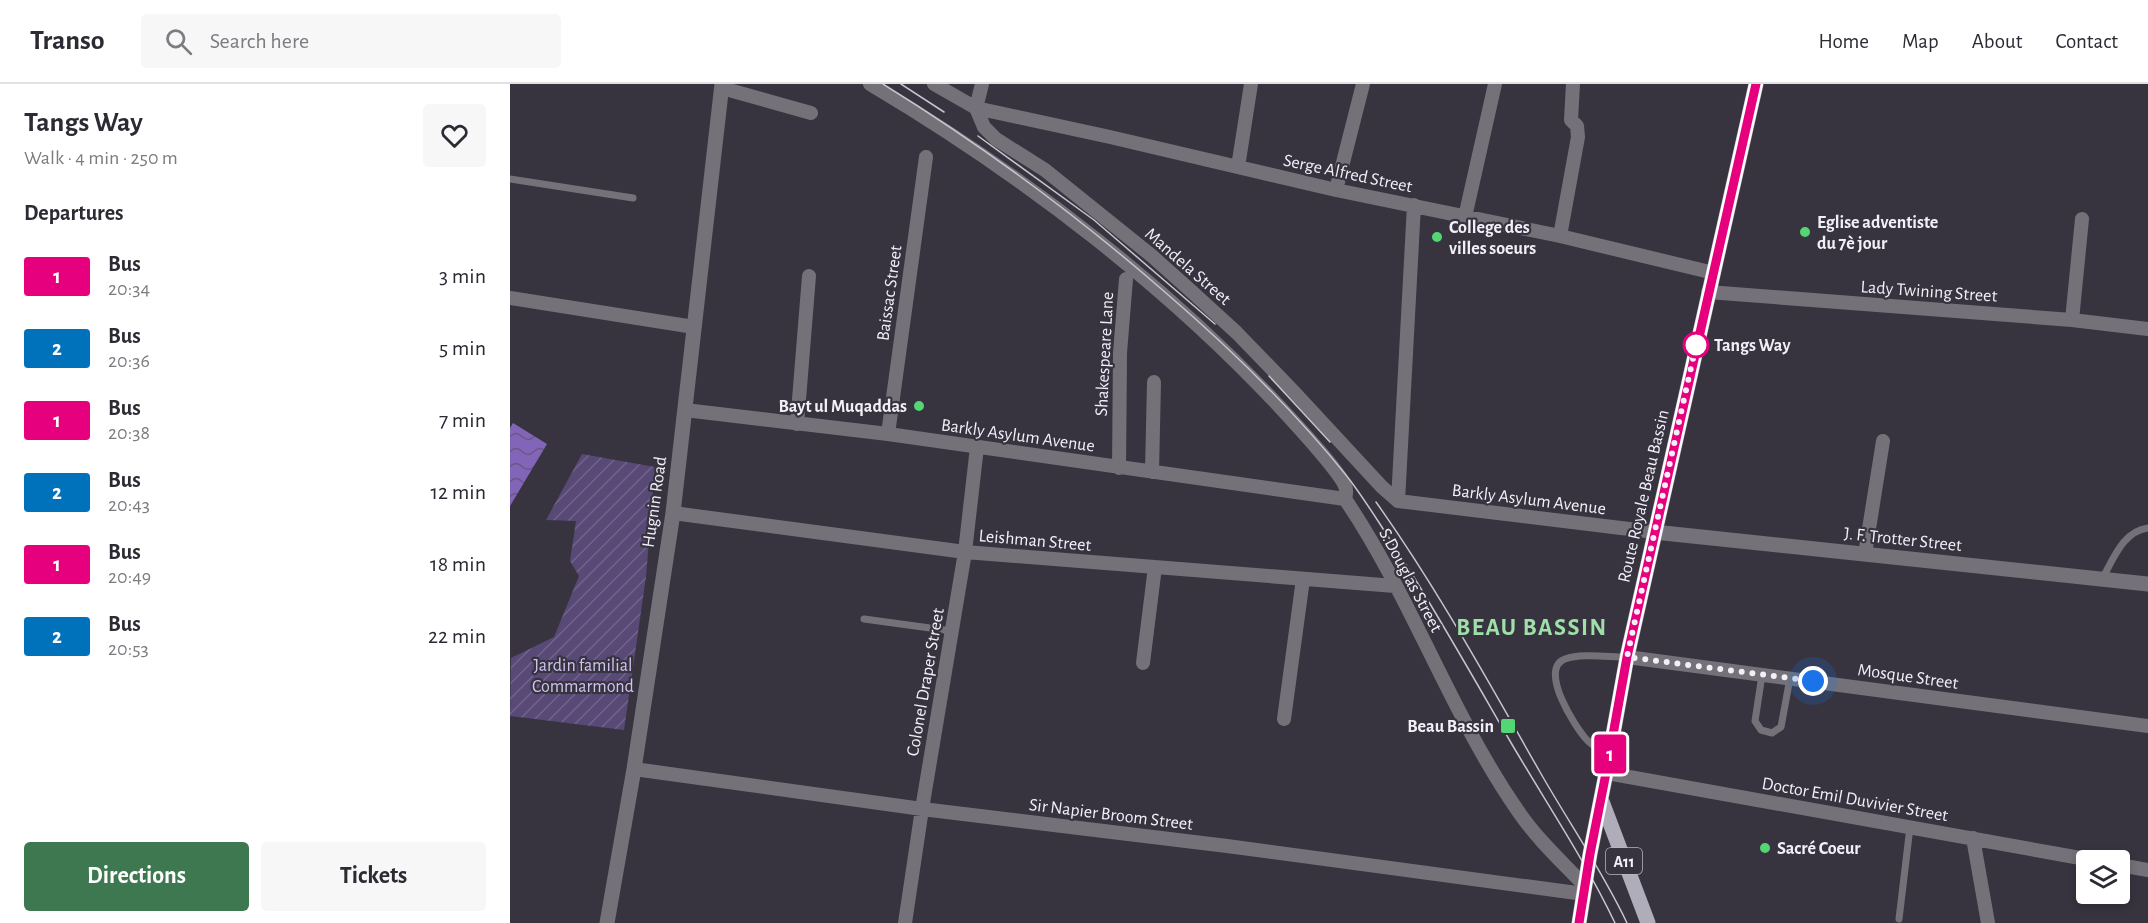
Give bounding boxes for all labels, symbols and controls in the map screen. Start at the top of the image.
search box [141,14,561,68]
icon: search [162,25,195,58]
text: Transo [30,27,105,55]
text: Search here [210,30,309,52]
text: Home [1818,31,1869,52]
text: Map [1902,31,1939,52]
text: About [1972,31,2022,52]
text: Contact [2055,31,2118,52]
button: heart [423,104,486,167]
text: Tangs Way [24,109,143,137]
text: Walk · 4 min · 250 m [24,148,178,168]
street label: Serge Alfred Street [1282,152,1414,196]
text: Departures [24,202,124,224]
place label: Eglise adventiste du 7è jour [1817,214,1938,253]
place label: College des villes soeurs [1449,219,1536,258]
street label: Mandela Street [1141,225,1234,309]
marker: Eglise adventiste du 7è jour [1798,225,1812,239]
marker: College des villes soeurs [1430,230,1444,244]
street label: Baissac Street [874,244,906,342]
text: Bus [108,253,141,275]
text: 3 min [439,265,486,287]
text: 1 [53,266,61,287]
street label: Lady Twining Street [1860,278,1998,306]
text: 20:34 [108,279,150,299]
street label: Shakespeare Lane [1093,291,1117,417]
text: Bus [108,325,141,347]
marker: Tangs Way [1683,332,1709,358]
text: 5 min [439,337,486,359]
place label: Tangs Way [1714,337,1791,355]
text: 2 [52,338,62,359]
text: 20:36 [108,351,150,371]
text: Bus [108,397,141,419]
place label: Bayt ul Muqaddas [778,398,907,416]
marker: Bayt ul Muqaddas [912,399,926,413]
street label: Route Royale Beau Bassin [1615,408,1673,584]
text: 7 min [439,409,486,431]
text: 1 [53,410,61,431]
street label: Barkly Asylum Avenue [940,416,1096,456]
text: 20:38 [108,423,150,443]
street label: Hugnin Road [640,455,670,549]
text: Bus [108,469,141,491]
text: 12 min [431,481,486,503]
text: 2 [52,482,62,503]
street label: Barkly Asylum Avenue [1451,482,1607,518]
text: 20:43 [108,495,150,515]
street label: J. F. Trotter Street [1843,525,1963,555]
street label: S.Douglas Street [1375,526,1445,636]
street label: Leishman Street [978,527,1092,555]
text: Bus [108,541,141,563]
text: 18 min [430,553,486,575]
text: 1 [53,554,61,575]
text: 20:49 [108,567,151,587]
street label: Colonel Draper Street [904,606,948,758]
text: Bus [108,613,141,635]
district label: BEAU BASSIN [1456,616,1608,640]
text: 22 min [428,625,486,647]
text: 2 [52,626,62,647]
text: 20:53 [108,639,149,659]
park label: Jardin familial Commarmond [532,657,634,696]
street label: Mosque Street [1856,661,1960,693]
your location [1798,666,1828,696]
marker: Beau Bassin [1499,717,1517,735]
place label: Beau Bassin [1407,718,1494,736]
line badge: 1 [1590,734,1630,774]
text: 1 [1606,744,1614,765]
street label: Doctor Emil Duvivier Street [1760,775,1950,825]
street label: Sir Napier Broom Street [1028,796,1194,834]
place label: Sacré Coeur [1777,840,1861,858]
marker: Sacré Coeur [1758,841,1772,855]
button: Directions [24,842,249,911]
button: Tickets [261,842,486,911]
road number: A11 [1606,848,1642,874]
map controls [2076,850,2130,904]
button: layers [2076,850,2130,904]

